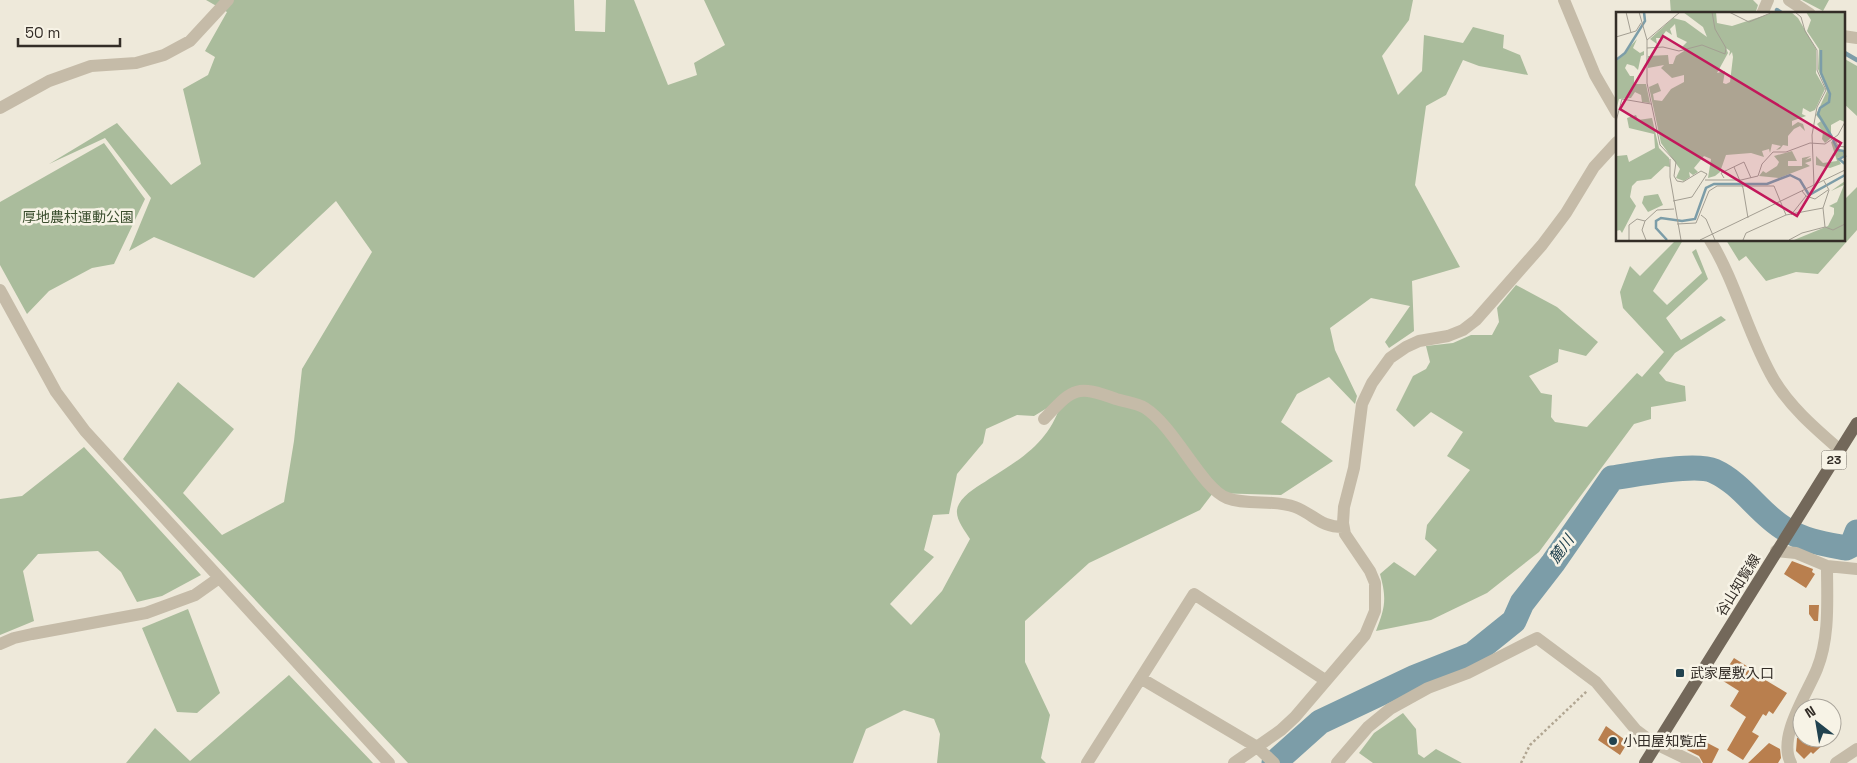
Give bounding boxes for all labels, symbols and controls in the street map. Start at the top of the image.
inset map [1616,12,1844,241]
scale bar [18,15,120,47]
text: 50 m [25,23,60,42]
park label: 厚地農村運動公園 [22,208,134,226]
road number: 23 [1822,450,1846,470]
water label: 麓川 [1544,530,1579,567]
street label: 谷山知覧線 [1712,551,1764,619]
place label: 武家屋敷入口 [1690,664,1774,682]
marker: 武家屋敷入口 [1674,667,1686,679]
north arrow [1792,698,1842,748]
text: N [1802,702,1819,722]
place label: 小田屋知覧店 [1623,732,1707,750]
marker: 小田屋知覧店 [1607,735,1619,747]

